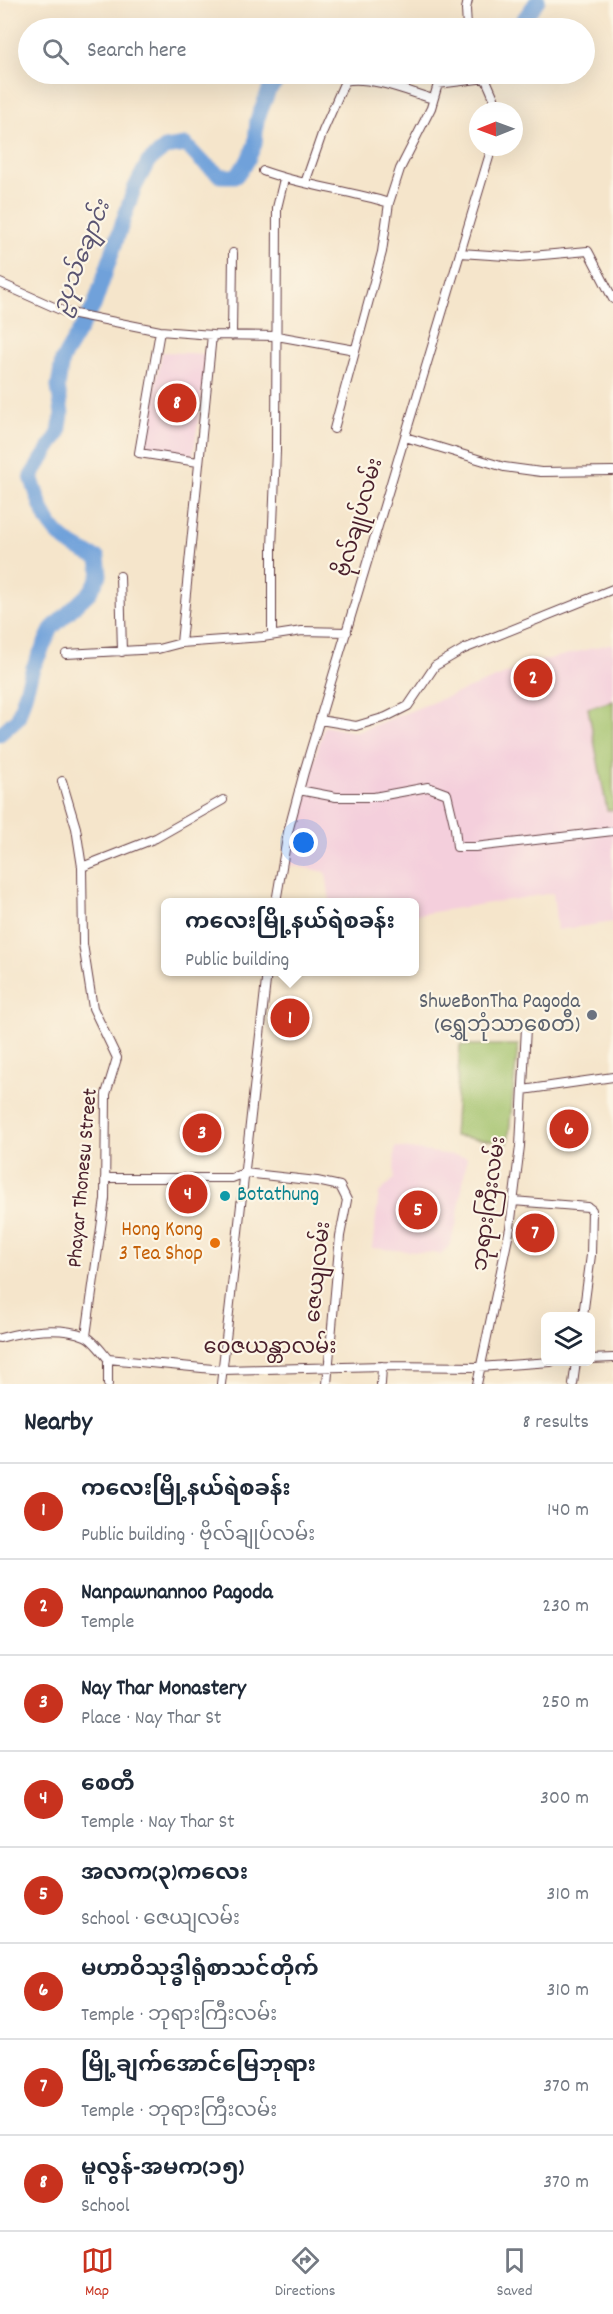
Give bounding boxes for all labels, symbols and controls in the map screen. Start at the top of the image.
search box [18,18,595,84]
icon: search [39,35,72,68]
text: Search here [87,36,186,67]
north arrow [469,102,523,156]
water label: ဥပုသ်ချောင်း [43,194,120,320]
pin: 8 [158,380,196,426]
street label: ဗိုလ်ချုပ်လမ်း [326,454,392,581]
pin: 2 [514,656,552,700]
your location [289,828,318,857]
popup [161,898,419,976]
text: ကလေးမြို့နယ်ရဲစခန်း [185,908,395,939]
text: Public building [185,947,289,975]
place label: ShweBonTha Pagoda (ရွှေဘုံသာစေတီ) [419,988,581,1042]
pin: 1 [270,996,310,1040]
marker: ShweBonTha Pagoda (ရွှေဘုံသာစေတီ) [585,1008,599,1022]
street label: Phayar Thonesu Street [61,1087,107,1269]
pin: 6 [550,1106,588,1152]
pin: 3 [182,1110,222,1156]
street label: ဘုရားကြီးလမ်း [463,1134,515,1273]
pin: 4 [168,1172,207,1216]
place label: Botathung [237,1181,319,1211]
pin: 5 [398,1188,438,1232]
marker: Botathung [218,1189,232,1203]
pin: 7 [516,1210,554,1256]
place label: Hong Kong 3 Tea Shop [119,1216,203,1270]
street label: ဇေယျလမ်း [296,1220,340,1324]
marker: Hong Kong 3 Tea Shop [208,1236,222,1250]
map controls [541,1312,595,1366]
button: layers [541,1312,595,1366]
street label: ဝေဇယန္တာလမ်း [203,1330,337,1364]
text: Nearby [24,1405,92,1442]
text: 8 results [523,1409,589,1437]
text: ကလေးမြို့နယ်ရဲစခန်း [81,1475,291,1506]
text: 1 [41,1497,46,1525]
text: 140 m [547,1497,589,1525]
text: Public building · ဗိုလ်ချုပ်လမ်း [81,1522,315,1550]
text: Nanpawnannoo Pagoda [81,1578,273,1609]
text: 2 [39,1593,48,1621]
text: 230 m [542,1593,589,1621]
text: Temple [81,1609,134,1637]
text: Nay Thar Monastery [81,1674,246,1705]
text: 3 [39,1689,48,1717]
text: 250 m [542,1689,589,1717]
text: Place · Nay Thar St [81,1705,221,1733]
text: စေတီ [81,1770,135,1801]
text: 4 [39,1785,48,1813]
text: 300 m [540,1785,589,1813]
text: Temple · Nay Thar St [81,1809,235,1837]
text: အလက(၃)ကလေး [81,1859,248,1890]
text: 5 [39,1881,48,1909]
text: 310 m [547,1881,589,1909]
text: School · ဇေယျလမ်း [81,1906,240,1934]
text: မဟာဝိသုဒ္ဓါရုံစာသင်တိုက် [81,1955,319,1986]
text: 6 [39,1977,48,2005]
text: 310 m [547,1977,589,2005]
text: Temple · ဘုရားကြီးလမ်း [81,2002,277,2030]
text: မြို့ချက်အောင်မြေဘုရား [81,2051,316,2082]
text: 7 [40,2073,47,2101]
text: 370 m [543,2073,589,2101]
text: Temple · ဘုရားကြီးလမ်း [81,2098,277,2126]
text: မူလွန်-အမက(၁၅) [81,2154,244,2185]
text: 8 [39,2169,48,2197]
text: 370 m [543,2169,589,2197]
text: School [81,2193,130,2221]
tab: Map [81,2244,114,2303]
tab: Directions [275,2244,335,2303]
tab: Saved [497,2244,532,2303]

